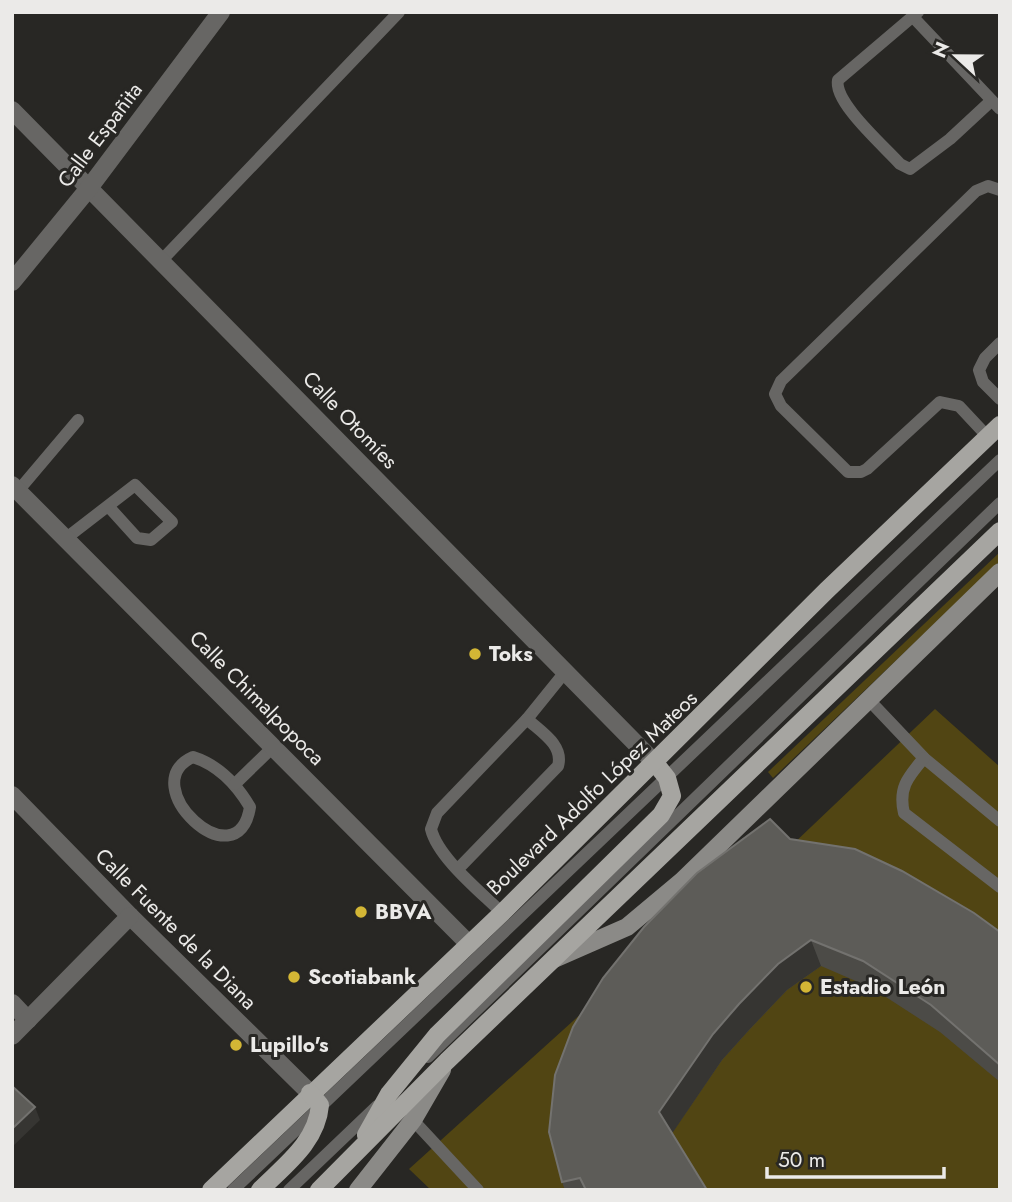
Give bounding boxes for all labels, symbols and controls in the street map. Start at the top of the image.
north arrow [921,21,991,91]
text: N [925,38,956,62]
street label: Calle Españita [50,76,150,194]
street label: Calle Otomíes [296,364,404,476]
street label: Calle Chimalpopoca [183,624,331,772]
place label: Toks [489,639,533,669]
marker: Toks [467,646,483,662]
street label: Boulevard Adolfo López Mateos [480,684,704,902]
street label: Calle Fuente de la Diana [88,841,264,1017]
place label: BBVA [375,897,432,927]
marker: BBVA [353,904,369,920]
place label: Scotiabank [308,962,416,992]
marker: Scotiabank [286,969,302,985]
place label: Estadio León [820,972,945,1002]
marker: Estadio León [798,979,814,995]
place label: Lupillo's [250,1030,329,1060]
marker: Lupillo's [228,1037,244,1053]
scale bar [767,1136,944,1180]
text: 50 m [778,1145,825,1175]

